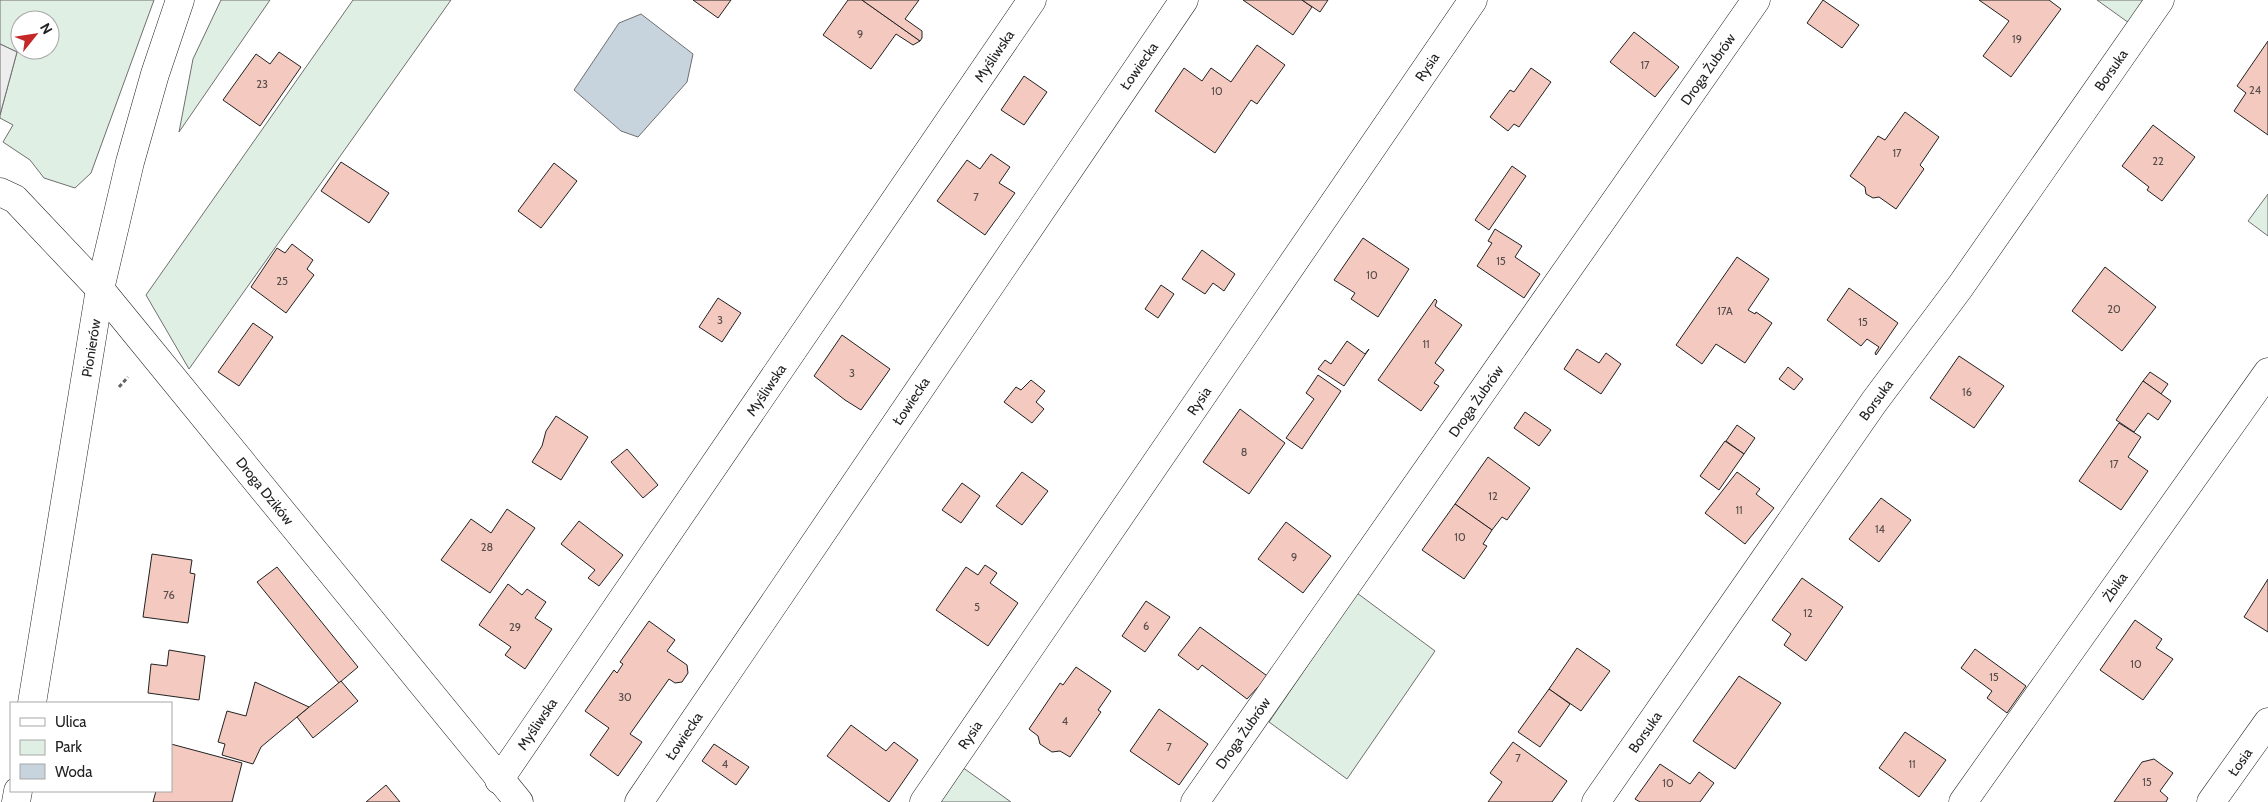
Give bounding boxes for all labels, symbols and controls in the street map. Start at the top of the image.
north arrow [10,10,60,60]
text: N [36,20,57,37]
street label: Myśliwska [970,26,1018,86]
house number: 9 [857,27,863,41]
street label: Droga Żubrów [1677,30,1739,108]
house number: 19 [2012,32,2022,46]
street label: Łowiecka [1116,38,1162,93]
street label: Borsuka [2090,46,2132,94]
street label: Rysia [1411,49,1443,85]
house number: 17 [1640,58,1650,72]
house number: 23 [256,77,268,91]
house number: 24 [2249,83,2262,97]
house number: 10 [1211,84,1223,98]
house number: 17 [1892,146,1902,160]
house number: 22 [2152,154,2164,168]
house number: 7 [973,190,979,204]
house number: 15 [1496,254,1506,268]
house number: 10 [1366,268,1378,282]
house number: 25 [276,274,288,288]
house number: 20 [2107,302,2121,316]
house number: 17A [1717,304,1733,318]
house number: 3 [717,313,723,327]
house number: 15 [1858,315,1868,329]
street label: Pionierów [78,318,104,378]
house number: 11 [1422,337,1430,351]
street label: Myśliwska [742,360,790,420]
street label: Droga Żubrów [1445,362,1507,440]
house number: 3 [849,366,855,380]
street label: Łowiecka [888,373,934,429]
street label: Borsuka [1855,376,1897,424]
street label: Rysia [1183,383,1215,419]
house number: 16 [1962,385,1972,399]
house number: 8 [1241,445,1247,459]
street label: Droga Dzików [232,453,298,529]
house number: 17 [2109,457,2119,471]
house number: 12 [1488,489,1498,503]
house number: 11 [1735,503,1743,517]
house number: 14 [1875,522,1886,536]
house number: 10 [1454,530,1466,544]
house number: 28 [481,540,493,554]
house number: 9 [1291,550,1297,564]
street label: Żbika [2099,569,2132,605]
house number: 76 [163,588,175,602]
house number: 5 [974,600,980,614]
house number: 12 [1803,606,1813,620]
house number: 6 [1143,619,1149,633]
house number: 29 [509,620,521,634]
house number: 10 [2130,657,2142,671]
house number: 15 [1989,670,1999,684]
house number: 30 [618,690,632,704]
street label: Myśliwska [513,694,561,754]
street label: Droga Żubrów [1212,694,1274,772]
legend [10,702,172,792]
street label: Łowiecka [661,708,707,764]
street label: Borsuka [1624,708,1666,756]
text: Ulica [55,713,87,731]
house number: 4 [1062,714,1069,728]
street label: Rysia [954,717,986,753]
text: Park [55,738,82,756]
house number: 7 [1166,740,1172,754]
street label: Łosia [2224,744,2256,780]
house number: 7 [1515,751,1521,765]
house number: 4 [722,757,729,771]
house number: 11 [1908,757,1916,771]
text: Woda [55,763,93,781]
house number: 15 [2142,775,2152,789]
house number: 10 [1662,776,1674,790]

